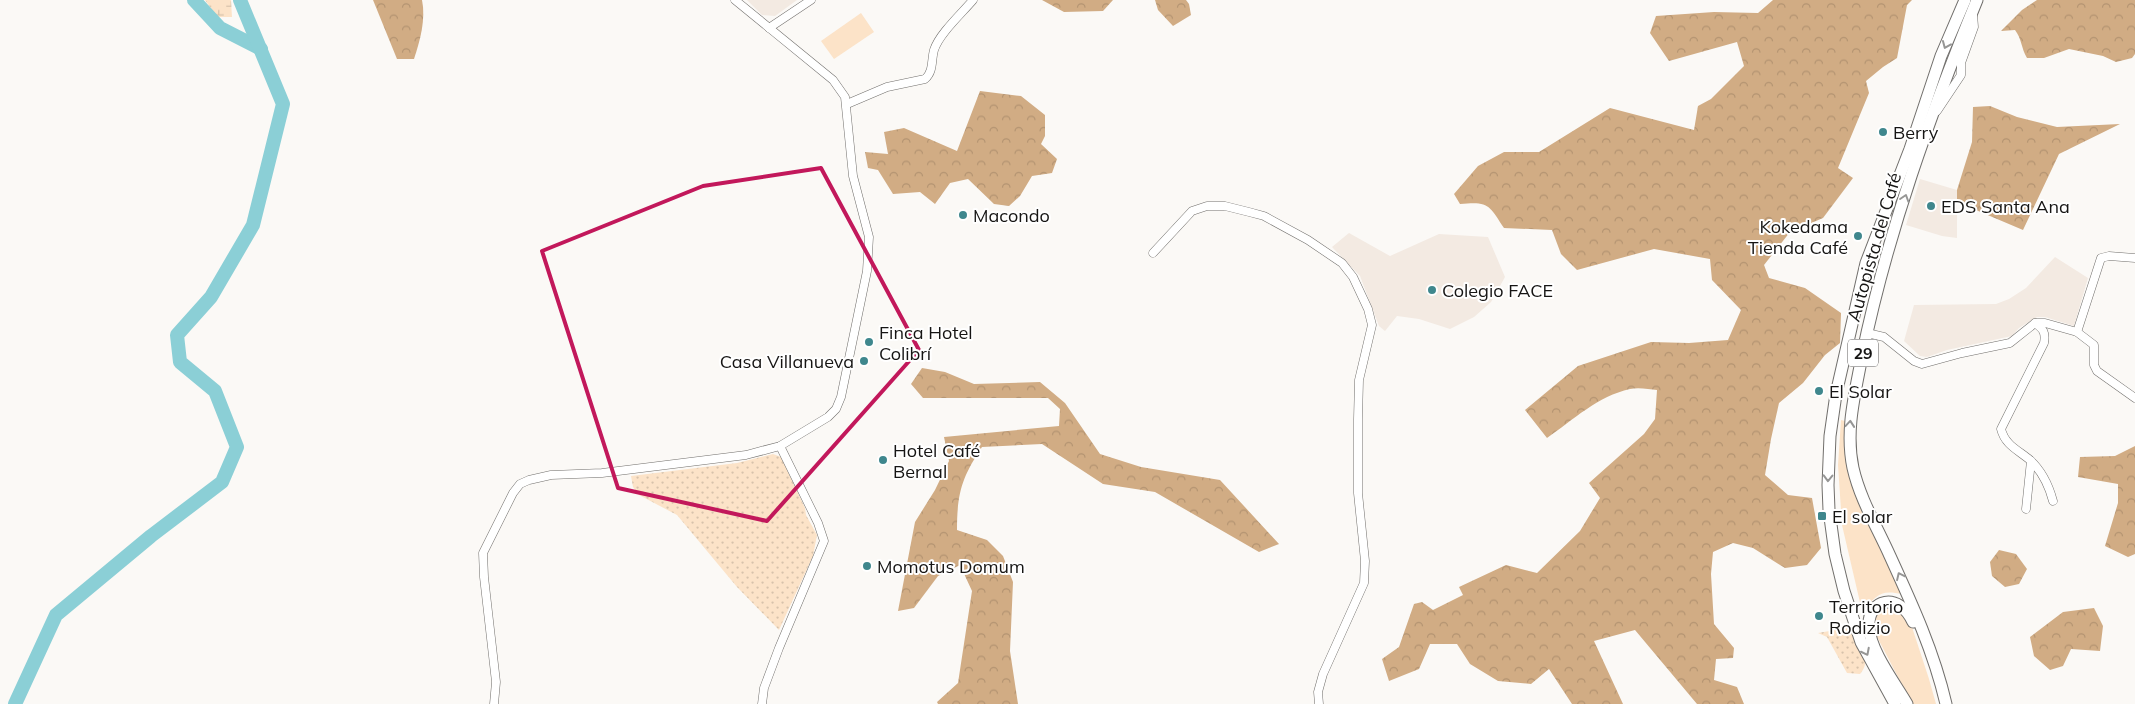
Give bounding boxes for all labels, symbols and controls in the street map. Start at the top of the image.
one-way arrow [1942,40,1952,49]
place label: Berry [1893,121,1939,144]
marker: Berry [1877,126,1889,138]
street label: Autopista del Café [1842,170,1906,324]
one-way arrow [1900,195,1910,203]
place label: EDS Santa Ana [1941,195,2070,218]
marker: EDS Santa Ana [1925,200,1937,212]
place label: Macondo [973,204,1050,227]
marker: Macondo [957,209,969,221]
place label: Kokedama Tienda Café [1748,215,1848,259]
marker: Kokedama Tienda Café [1852,230,1864,242]
place label: Colegio FACE [1442,279,1553,302]
marker: Colegio FACE [1426,284,1438,296]
place label: Finca Hotel Colibrí [879,321,973,365]
marker: Finca Hotel Colibrí [863,336,875,348]
road number: 29 [1848,339,1878,366]
place label: Casa Villanueva [720,350,854,373]
marker: Casa Villanueva [858,355,870,367]
place label: El Solar [1829,380,1892,403]
marker: El Solar [1813,385,1825,397]
one-way arrow [1845,420,1856,428]
place label: Hotel Café Bernal [893,439,980,483]
marker: Hotel Café Bernal [877,454,889,466]
one-way arrow [1823,474,1833,482]
place label: El solar [1832,505,1893,528]
marker: El solar [1816,510,1828,522]
place label: Momotus Domum [877,555,1025,578]
marker: Momotus Domum [861,560,873,572]
one-way arrow [1895,572,1906,581]
place label: Territorio Rodizio [1829,595,1903,639]
marker: Territorio Rodizio [1813,610,1825,622]
one-way arrow [1860,647,1870,656]

